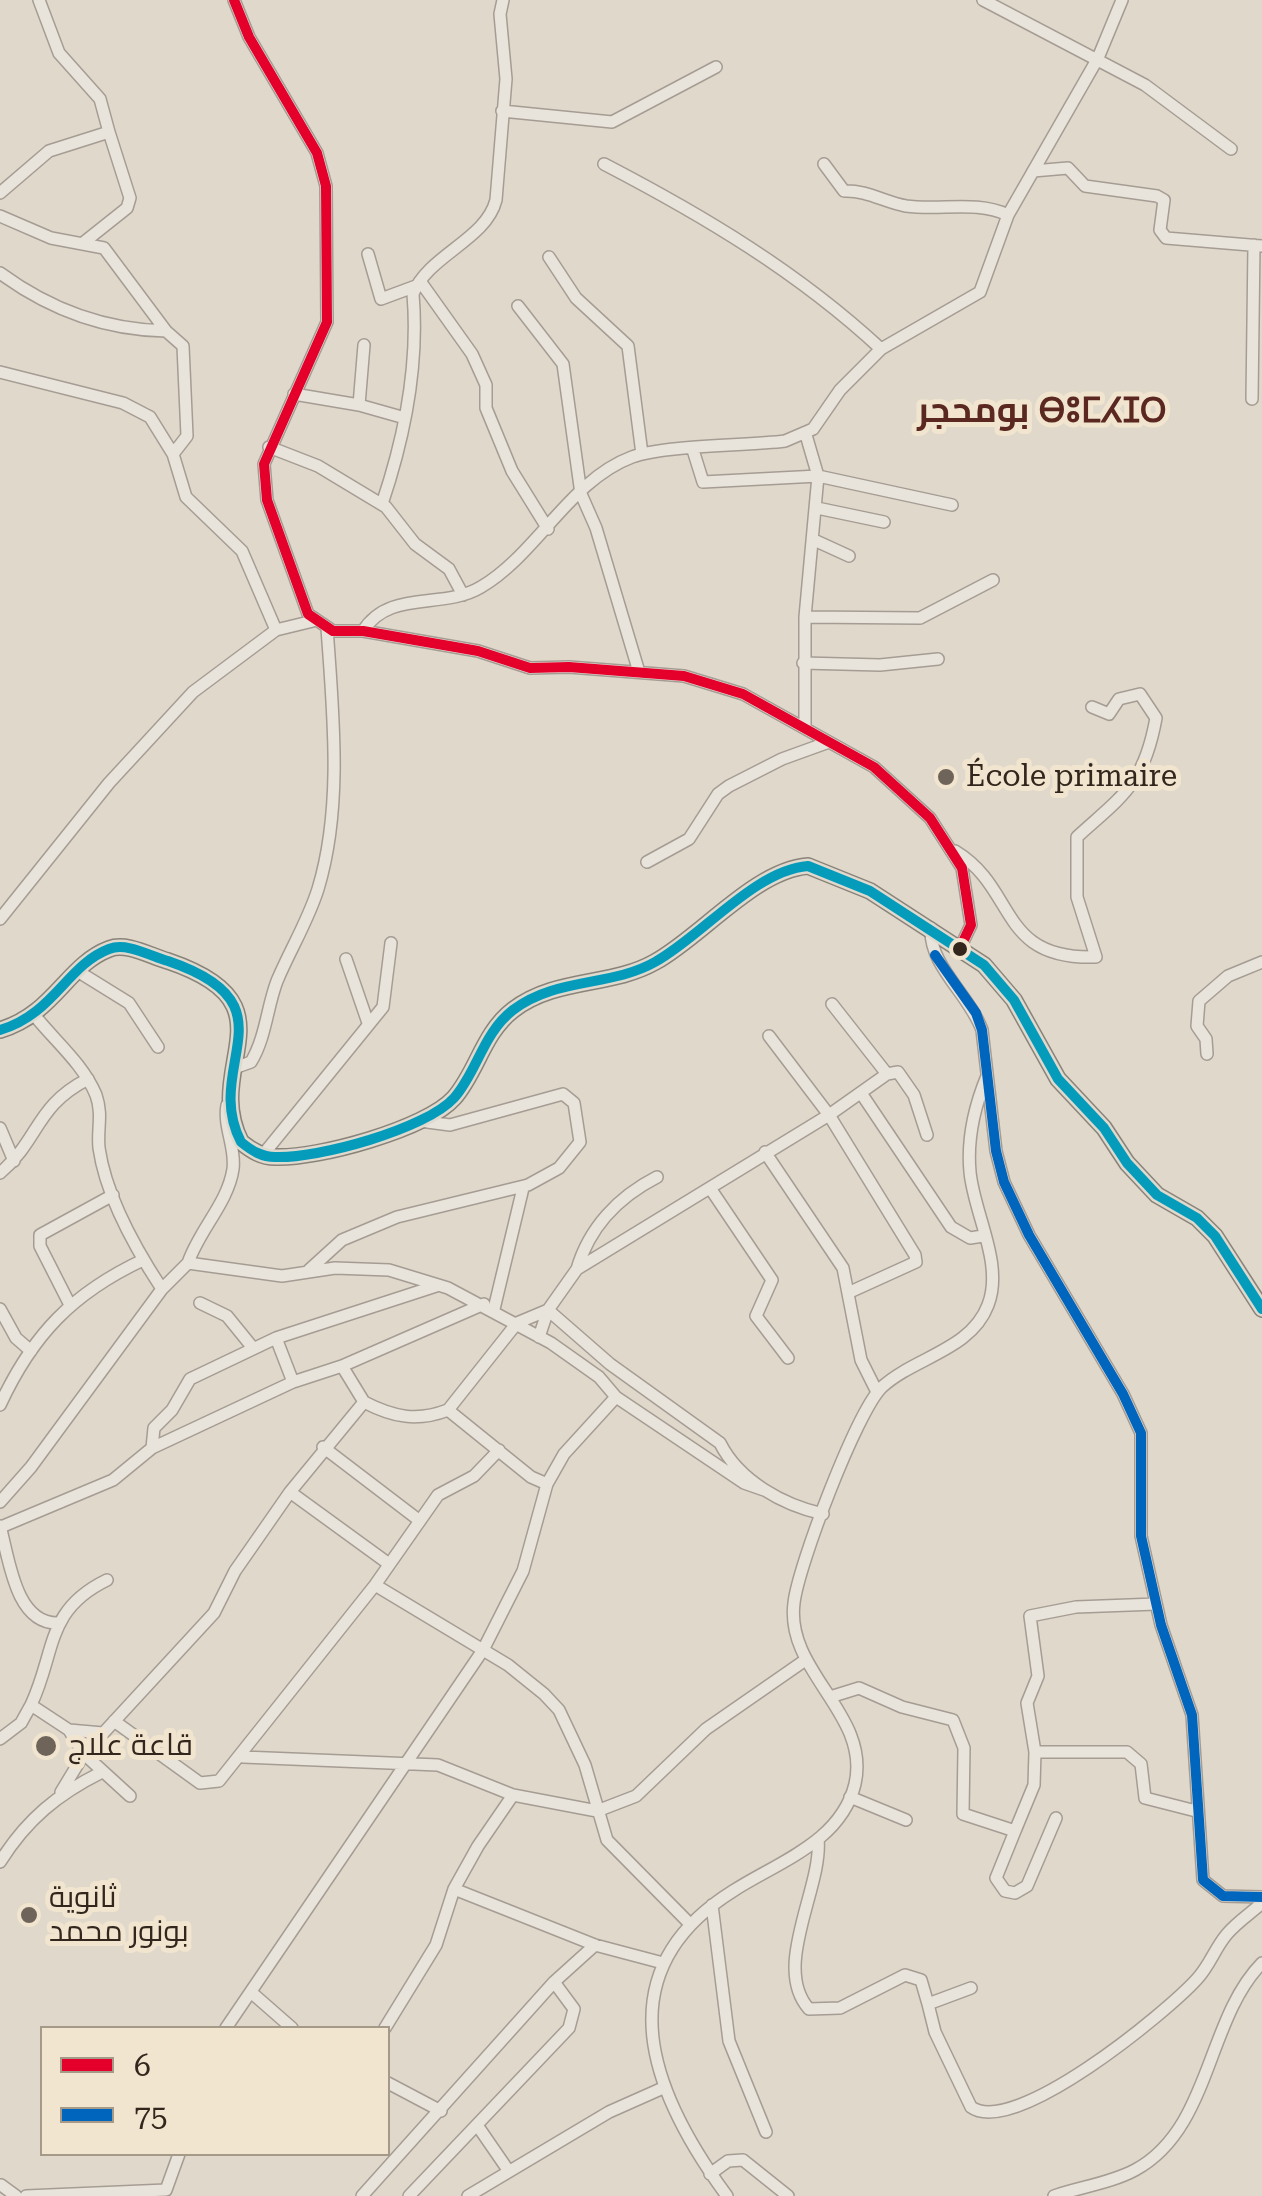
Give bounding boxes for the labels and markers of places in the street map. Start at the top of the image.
place label: École primaire [966,759,1177,795]
marker: École primaire [935,766,957,788]
unlabelled marker [950,939,970,959]
place label: قاعة علاج [68,1728,193,1764]
marker: قاعة علاج [33,1733,59,1759]
place label: ثانوية بونور محمد [49,1880,189,1950]
marker: ثانوية بونور محمد [18,1904,40,1926]

